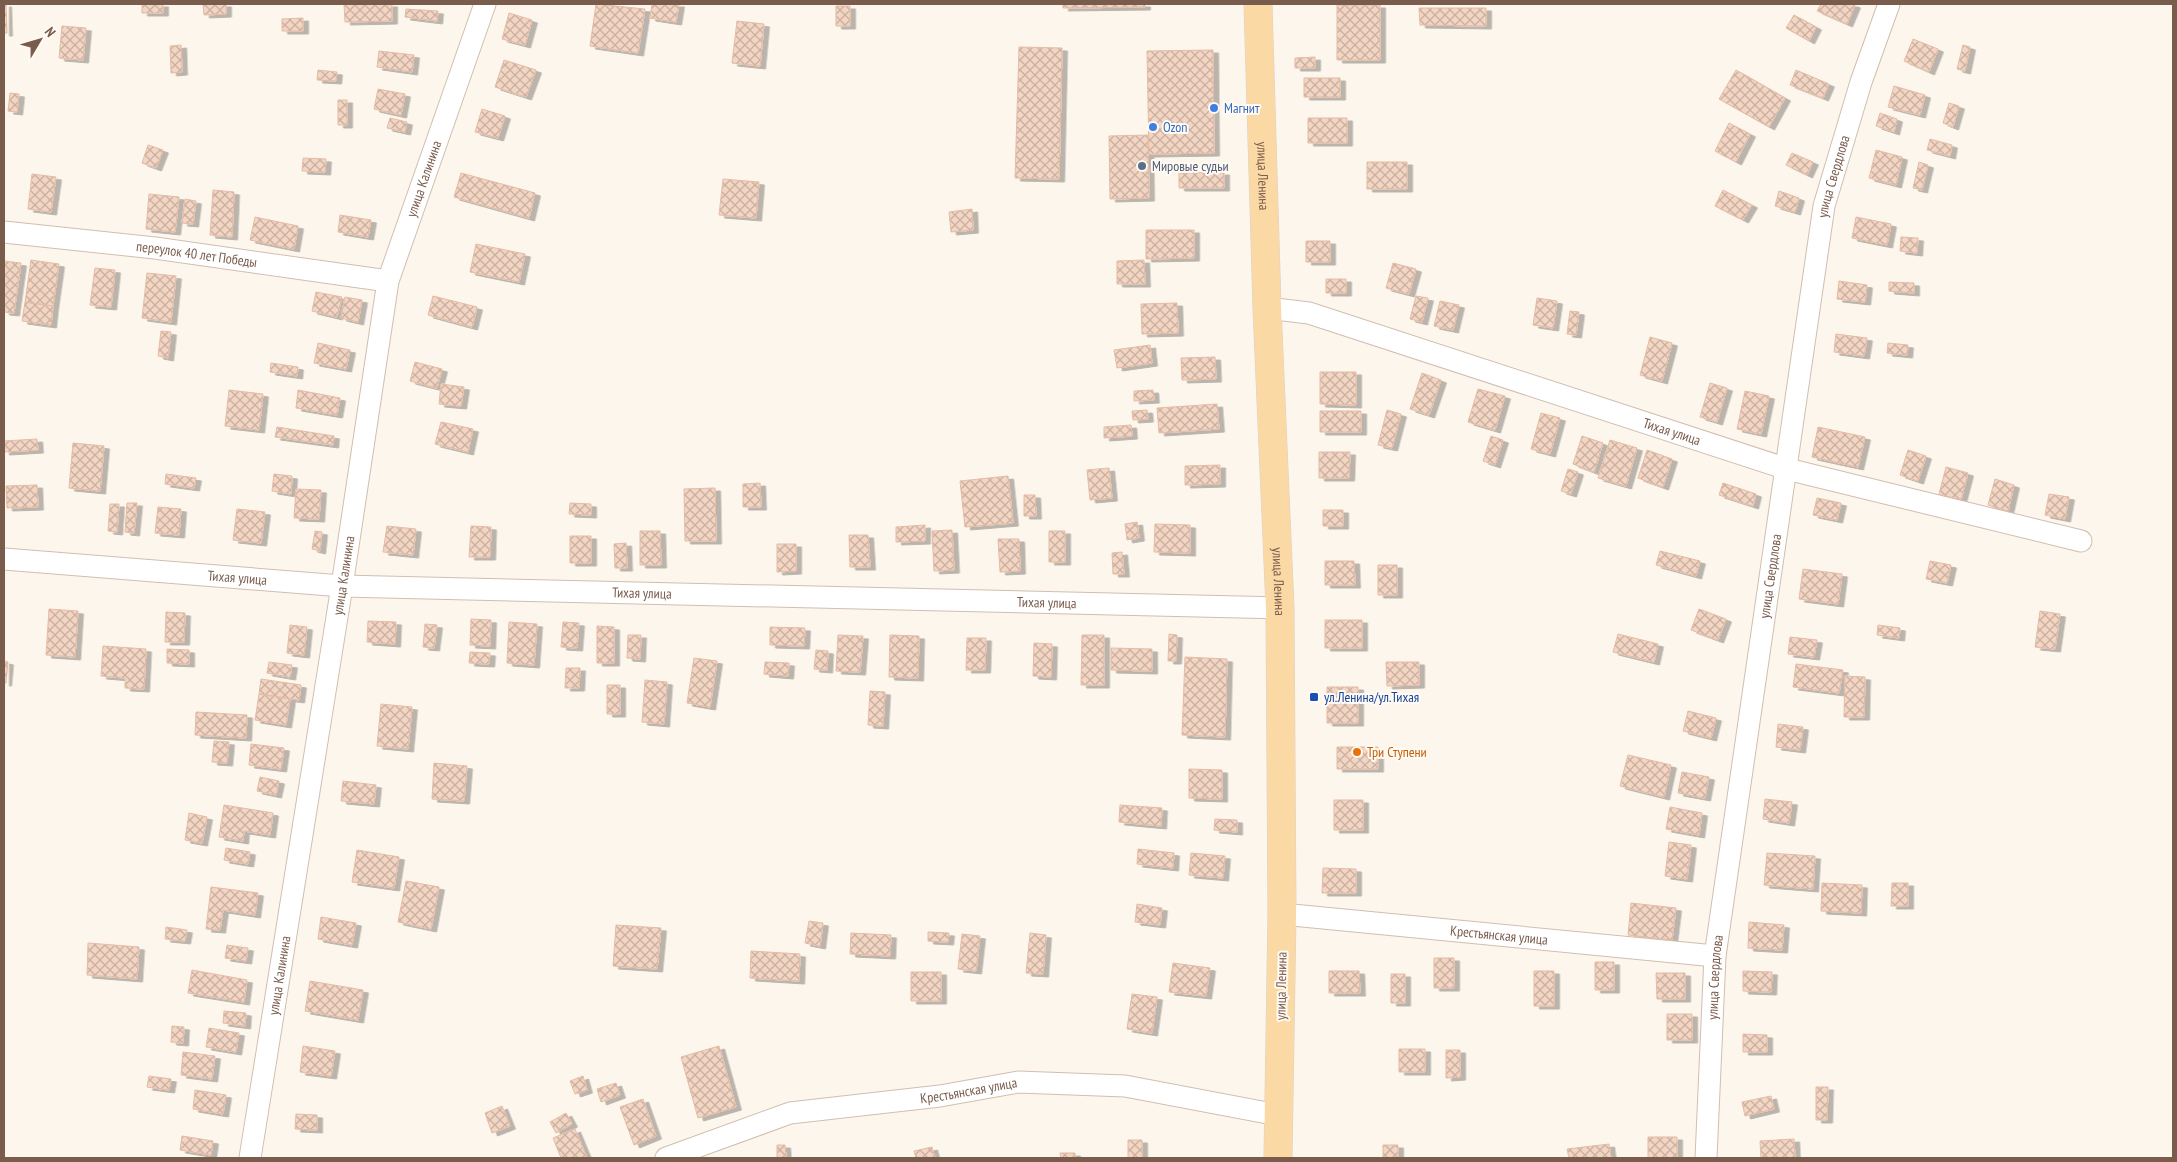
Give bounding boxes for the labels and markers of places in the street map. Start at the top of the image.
place label: Магнит [1224,99,1260,117]
marker: Магнит [1208,102,1220,114]
place label: Ozon [1163,118,1188,136]
marker: Ozon [1147,121,1159,133]
place label: Мировые судьи [1152,157,1229,175]
marker: Мировые судьи [1136,160,1148,172]
place label: ул.Ленина/ул.Тихая [1324,688,1419,706]
marker: ул.Ленина/ул.Тихая [1308,691,1320,703]
place label: Три Ступени [1367,743,1427,761]
marker: Три Ступени [1351,746,1363,758]

